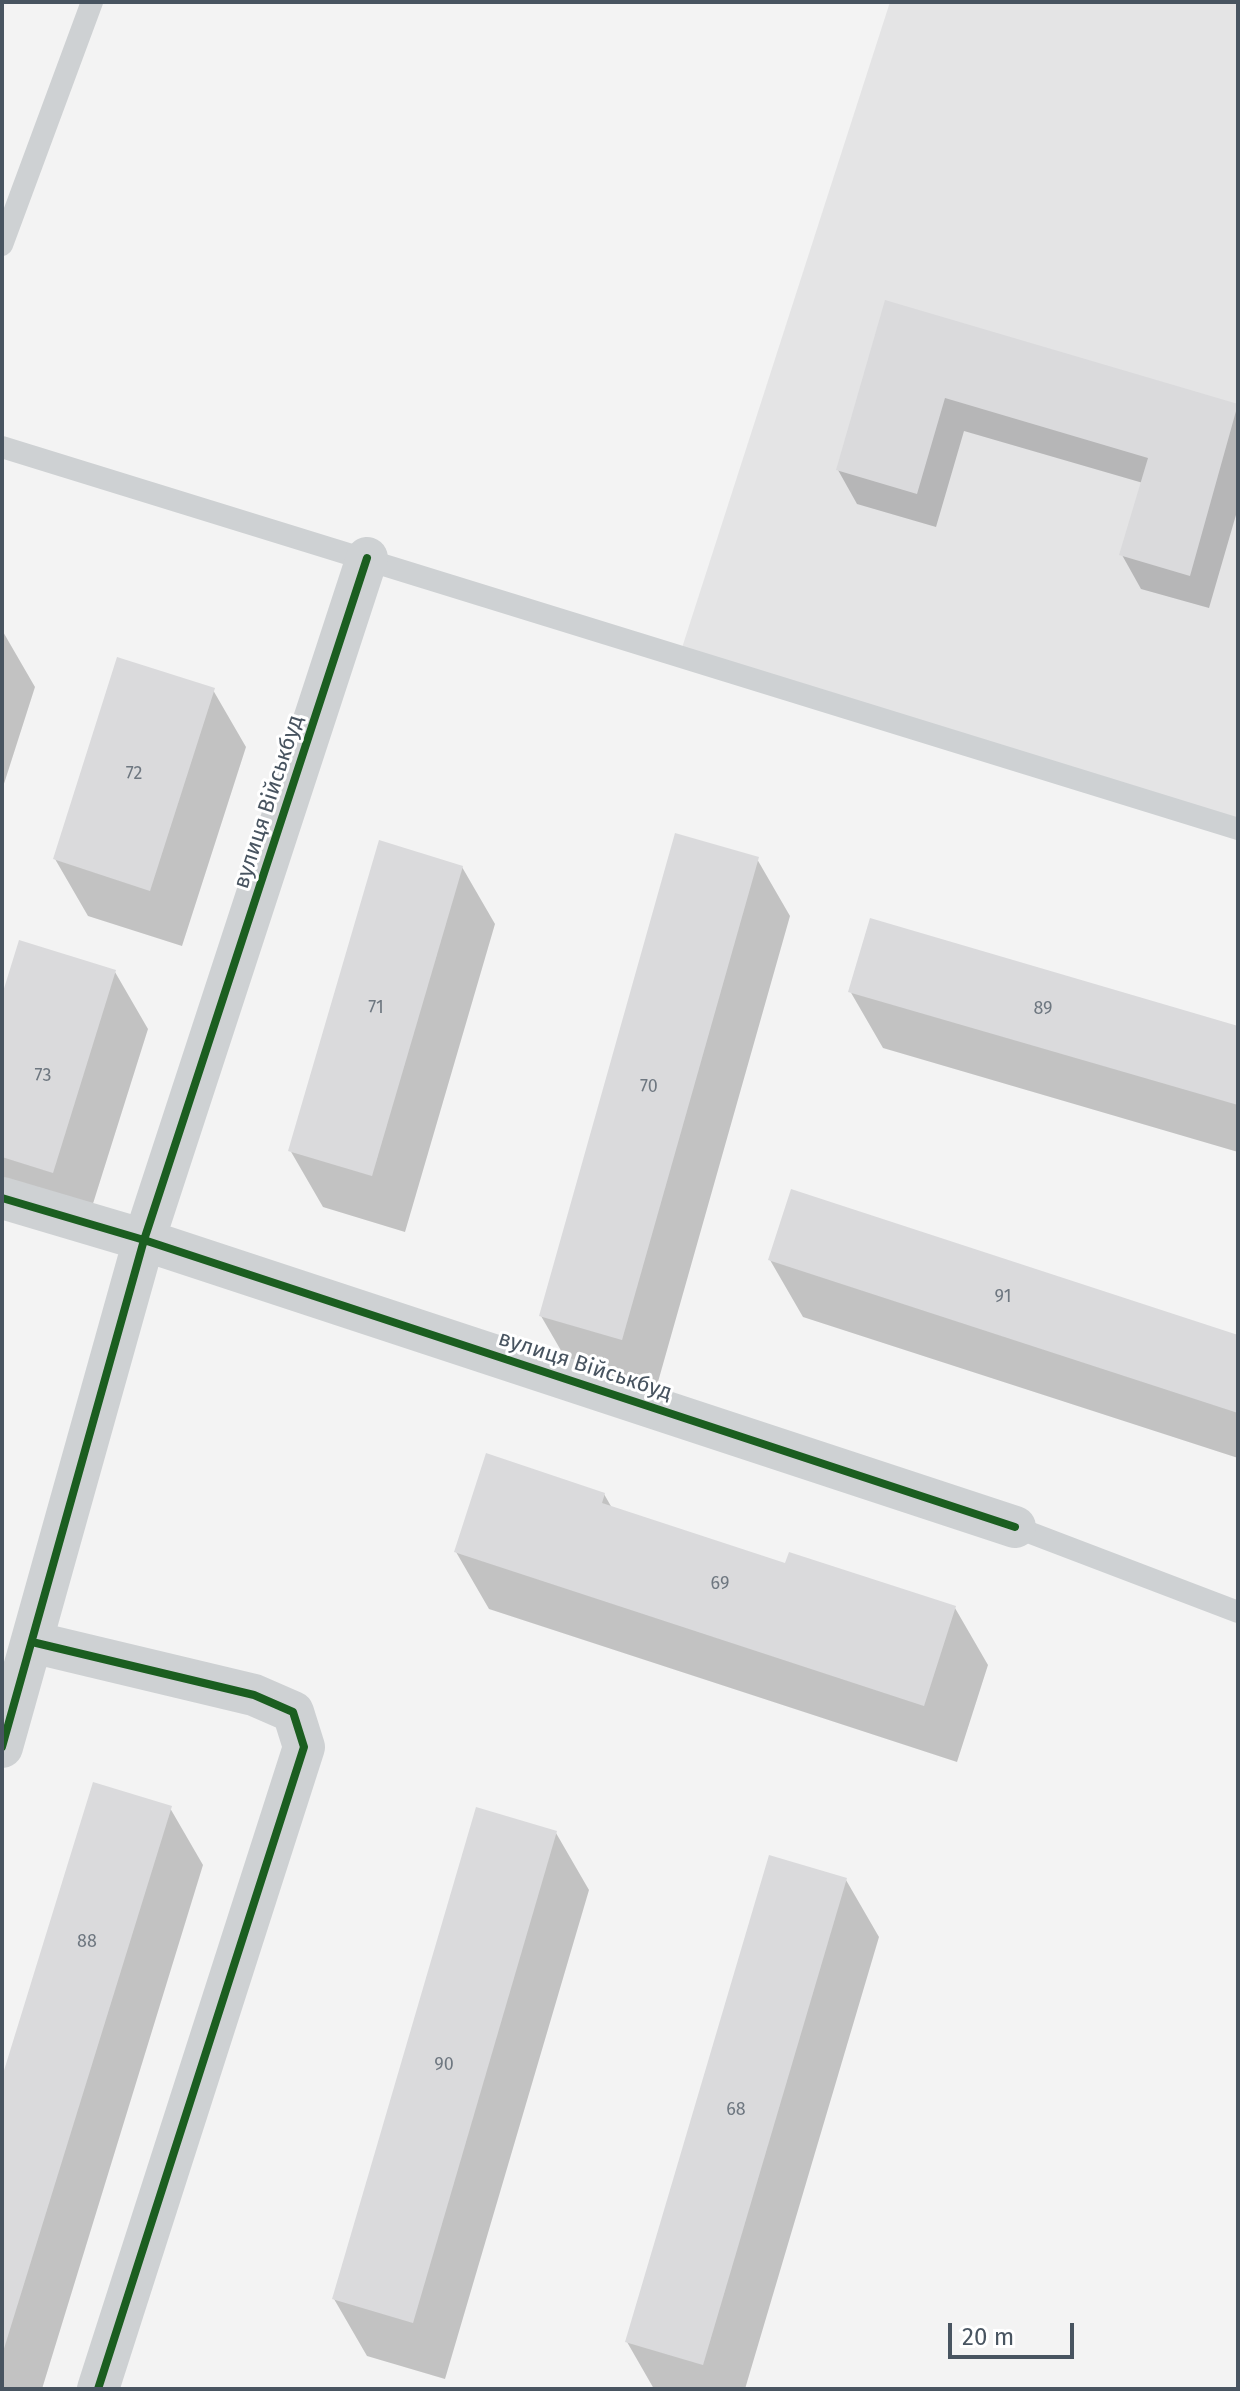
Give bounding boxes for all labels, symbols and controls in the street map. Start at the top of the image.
street label: вулиця Військбуд [229,712,309,892]
house number: 72 [126,763,142,785]
house number: 71 [368,997,384,1019]
house number: 89 [1033,998,1053,1020]
house number: 73 [35,1065,51,1087]
house number: 70 [640,1076,658,1098]
house number: 91 [995,1286,1011,1308]
street label: вулиця Військбуд [495,1326,675,1406]
house number: 69 [711,1573,729,1595]
house number: 88 [77,1931,97,1953]
house number: 90 [434,2054,454,2076]
house number: 68 [726,2099,746,2121]
scale bar [952,2307,1078,2357]
text: 20 m [962,2323,1014,2351]

